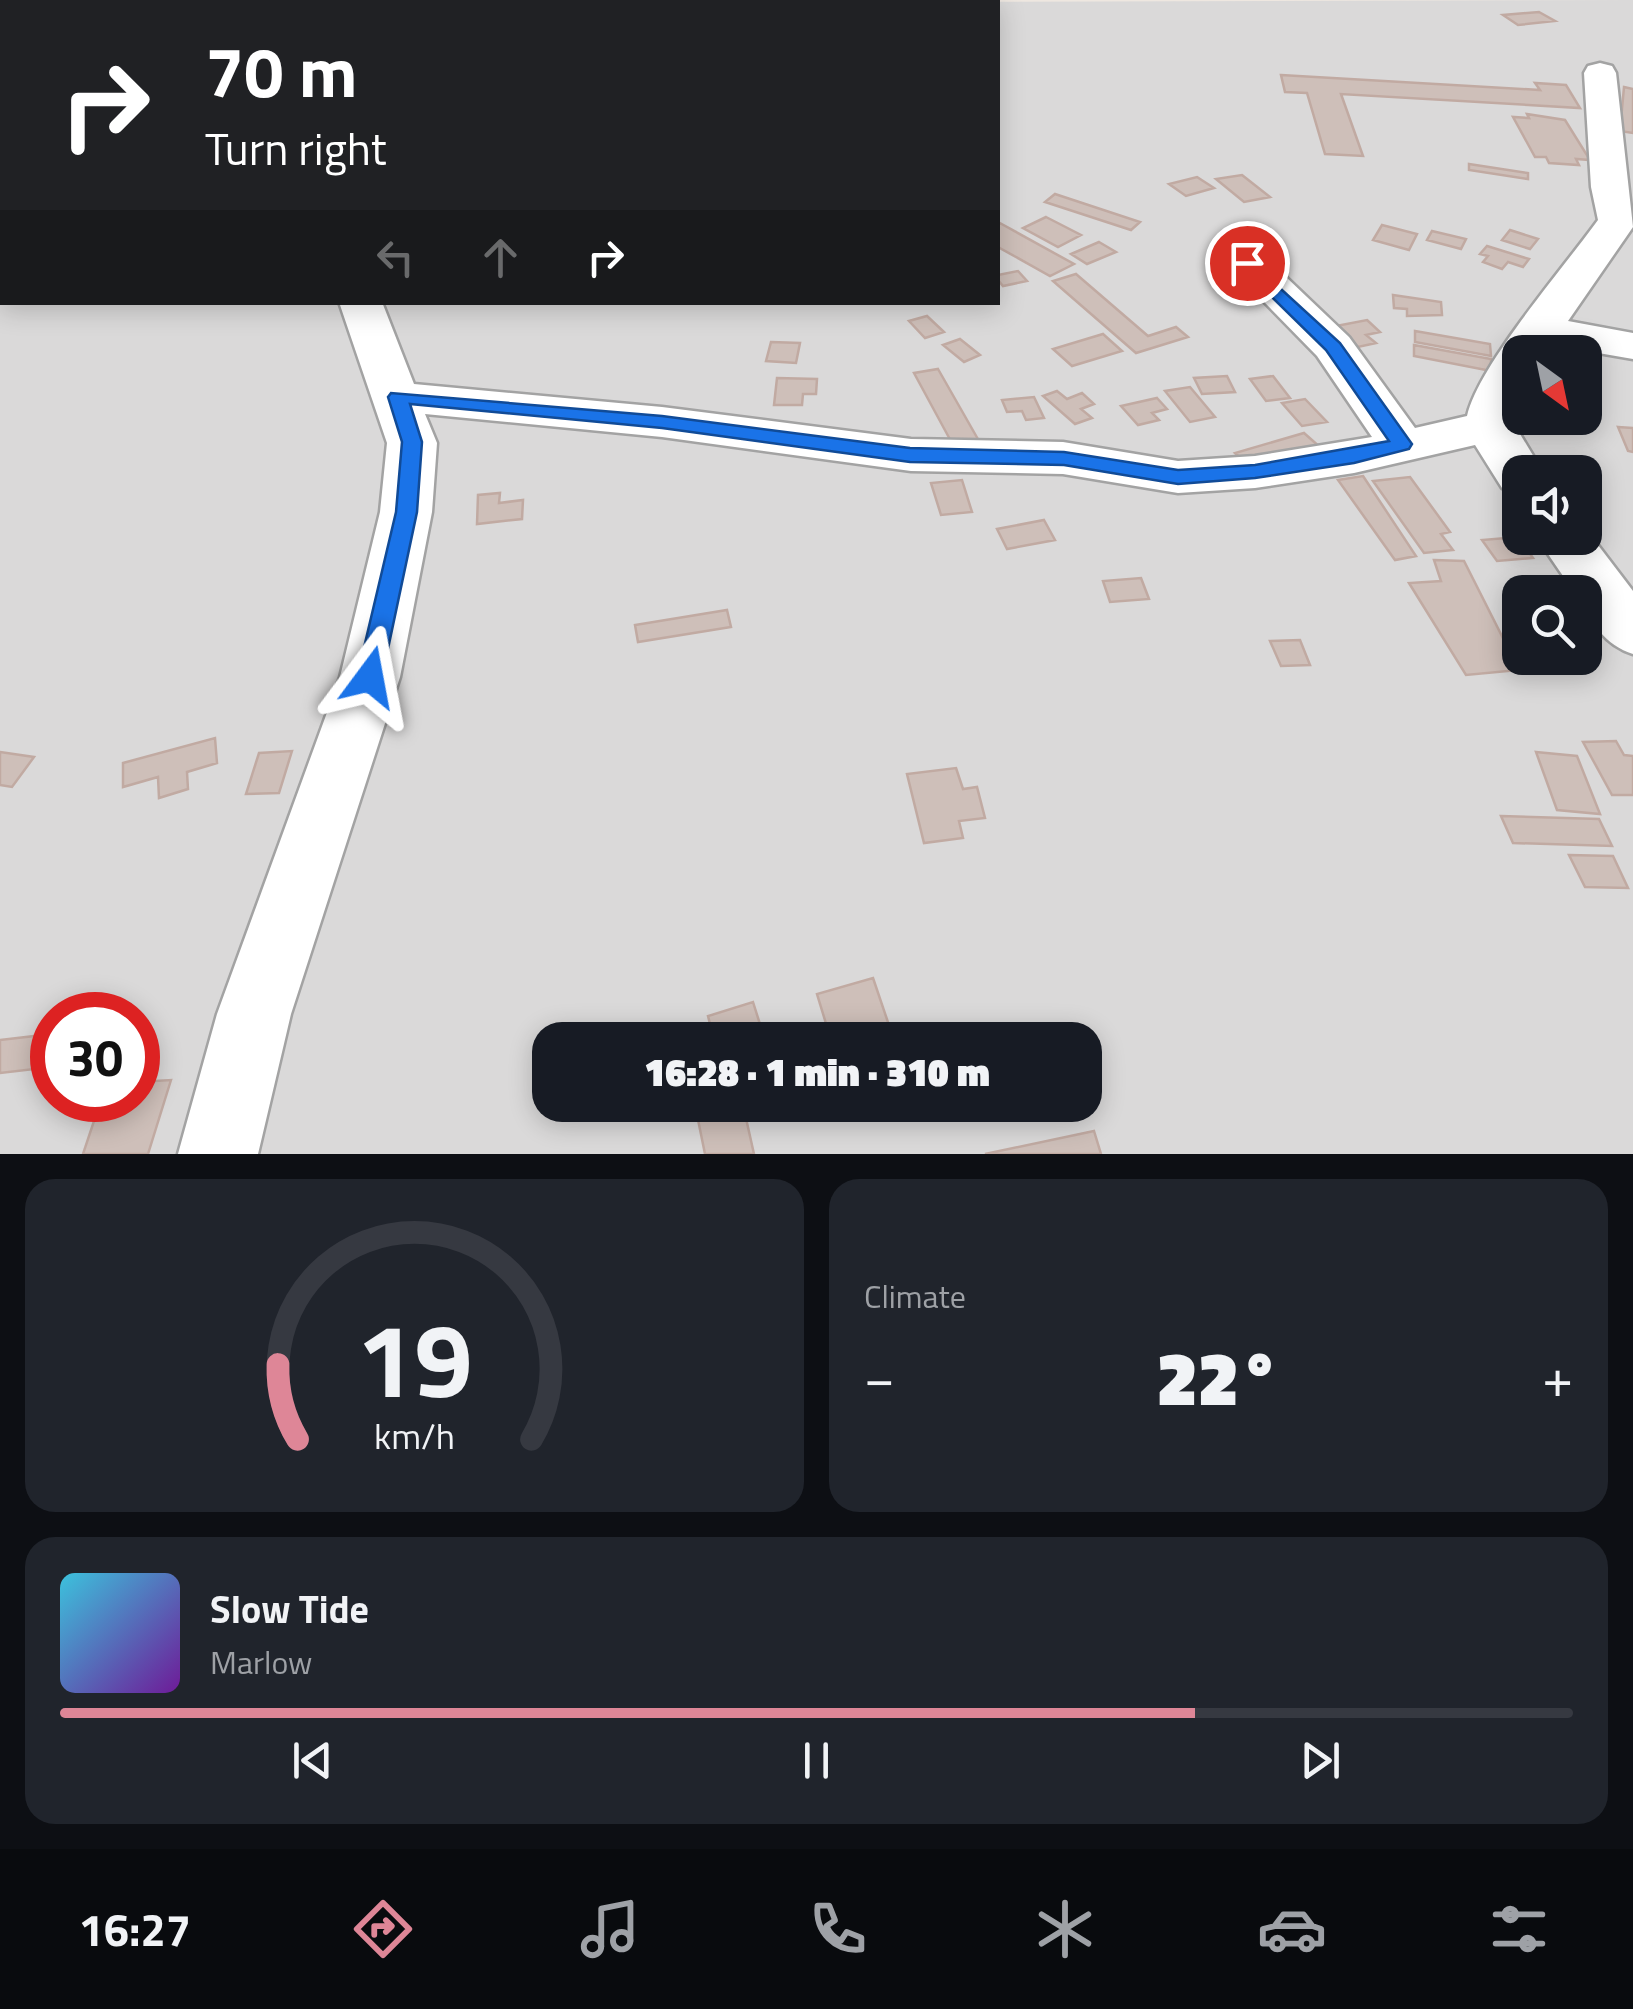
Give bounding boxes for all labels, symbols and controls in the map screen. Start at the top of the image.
text: 70 m [205,18,358,124]
icon: right [40,40,170,170]
text: Turn right [205,114,387,182]
pin [1205,221,1290,306]
icon: left [368,230,423,285]
icon: ahead [473,230,528,285]
icon: right [578,230,633,285]
icon: arrive [1220,236,1275,291]
north arrow [1502,335,1602,435]
map controls [1502,335,1602,675]
button: sound [1502,455,1602,555]
button: search [1502,575,1602,675]
position arrow [318,625,422,729]
speed limit sign: 30 [30,992,160,1122]
text: 16:28 · 1 min · 310 m [644,1043,990,1101]
text: Climate [864,1272,966,1320]
text: 19 [356,1279,473,1437]
text: 22° [1157,1320,1280,1434]
text: − [864,1335,895,1418]
text: + [1542,1335,1573,1418]
text: km/h [374,1408,455,1463]
text: Slow Tide [210,1580,369,1638]
text: Marlow [210,1638,313,1686]
icon: previous [285,1733,340,1788]
icon: pause [789,1733,844,1788]
icon: next [1293,1733,1348,1788]
icon: directions [348,1894,418,1964]
icon: music [575,1894,645,1964]
icon: phone [803,1894,873,1964]
icon: climate [1030,1894,1100,1964]
icon: car [1257,1894,1327,1964]
icon: filters [1484,1894,1554,1964]
text: 16:27 [79,1895,191,1963]

